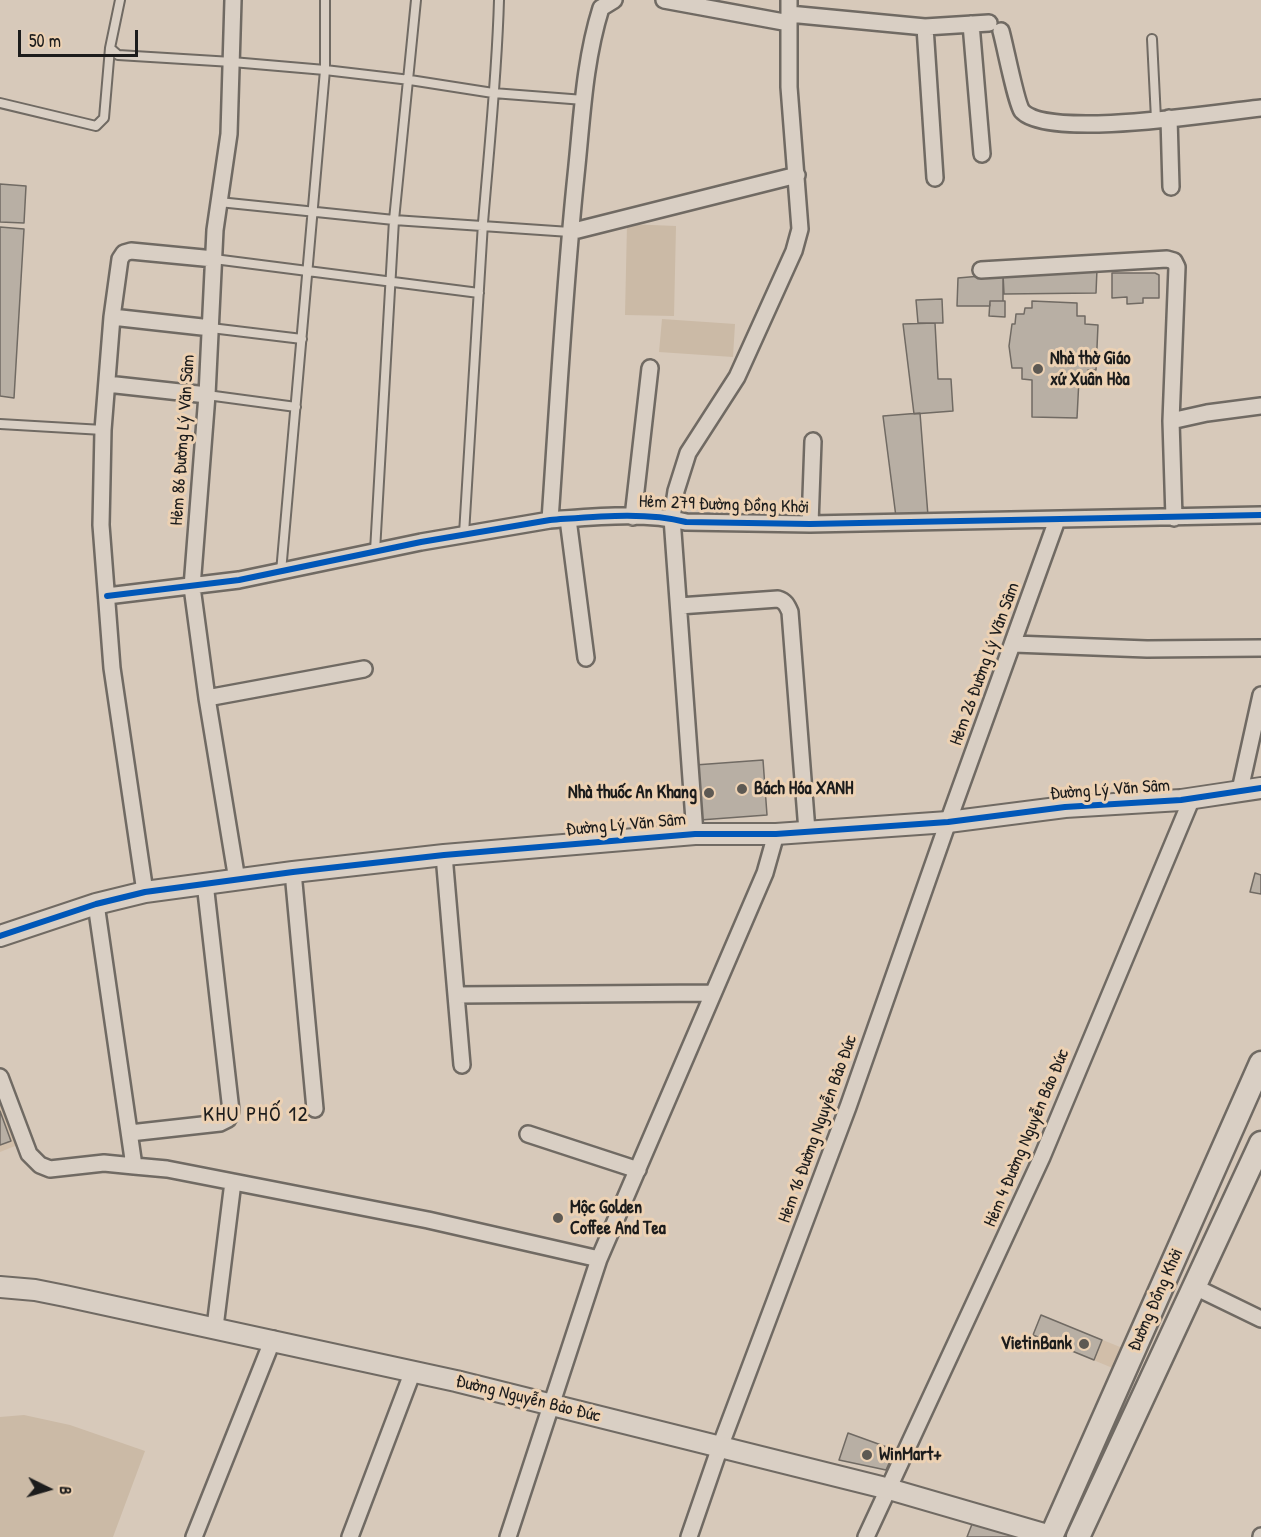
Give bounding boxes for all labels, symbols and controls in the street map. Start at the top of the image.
scale bar [21,18,141,56]
text: 50 m [29,28,61,53]
place label: Nhà thờ Giáo xứ Xuân Hòa [1050,348,1130,391]
street label: Hẻm 86 Đường Lý Văn Sâm [166,354,200,526]
marker: Nhà thờ Giáo xứ Xuân Hòa [1031,362,1045,376]
street label: Hẻm 279 Đường Đồng Khởi [638,491,810,519]
street label: Hẻm 26 Đường Lý Văn Sâm [945,580,1025,748]
street label: Đường Lý Văn Sâm [1049,775,1171,805]
place label: Bách Hóa XANH [754,778,853,800]
place label: Nhà thuốc An Khang [568,782,697,804]
marker: Bách Hóa XANH [735,782,749,796]
marker: Nhà thuốc An Khang [702,786,716,800]
street label: Đường Lý Văn Sâm [565,809,687,841]
street label: Hẻm 16 Đường Nguyễn Bảo Đức [774,1032,862,1226]
street label: Hẻm 4 Đường Nguyễn Bảo Đức [980,1046,1074,1230]
district label: KHU PHỐ 12 [203,1102,309,1128]
place label: Mộc Golden Coffee And Tea [570,1197,666,1240]
marker: Mộc Golden Coffee And Tea [551,1211,565,1225]
street label: Đường Đồng Khởi [1124,1245,1188,1355]
place label: VietinBank [1001,1333,1072,1355]
marker: VietinBank [1077,1337,1091,1351]
street label: Đường Nguyễn Bảo Đức [454,1371,602,1427]
place label: WinMart+ [879,1444,942,1466]
marker: WinMart+ [860,1448,874,1462]
north arrow [18,1459,78,1519]
text: B [55,1486,77,1496]

